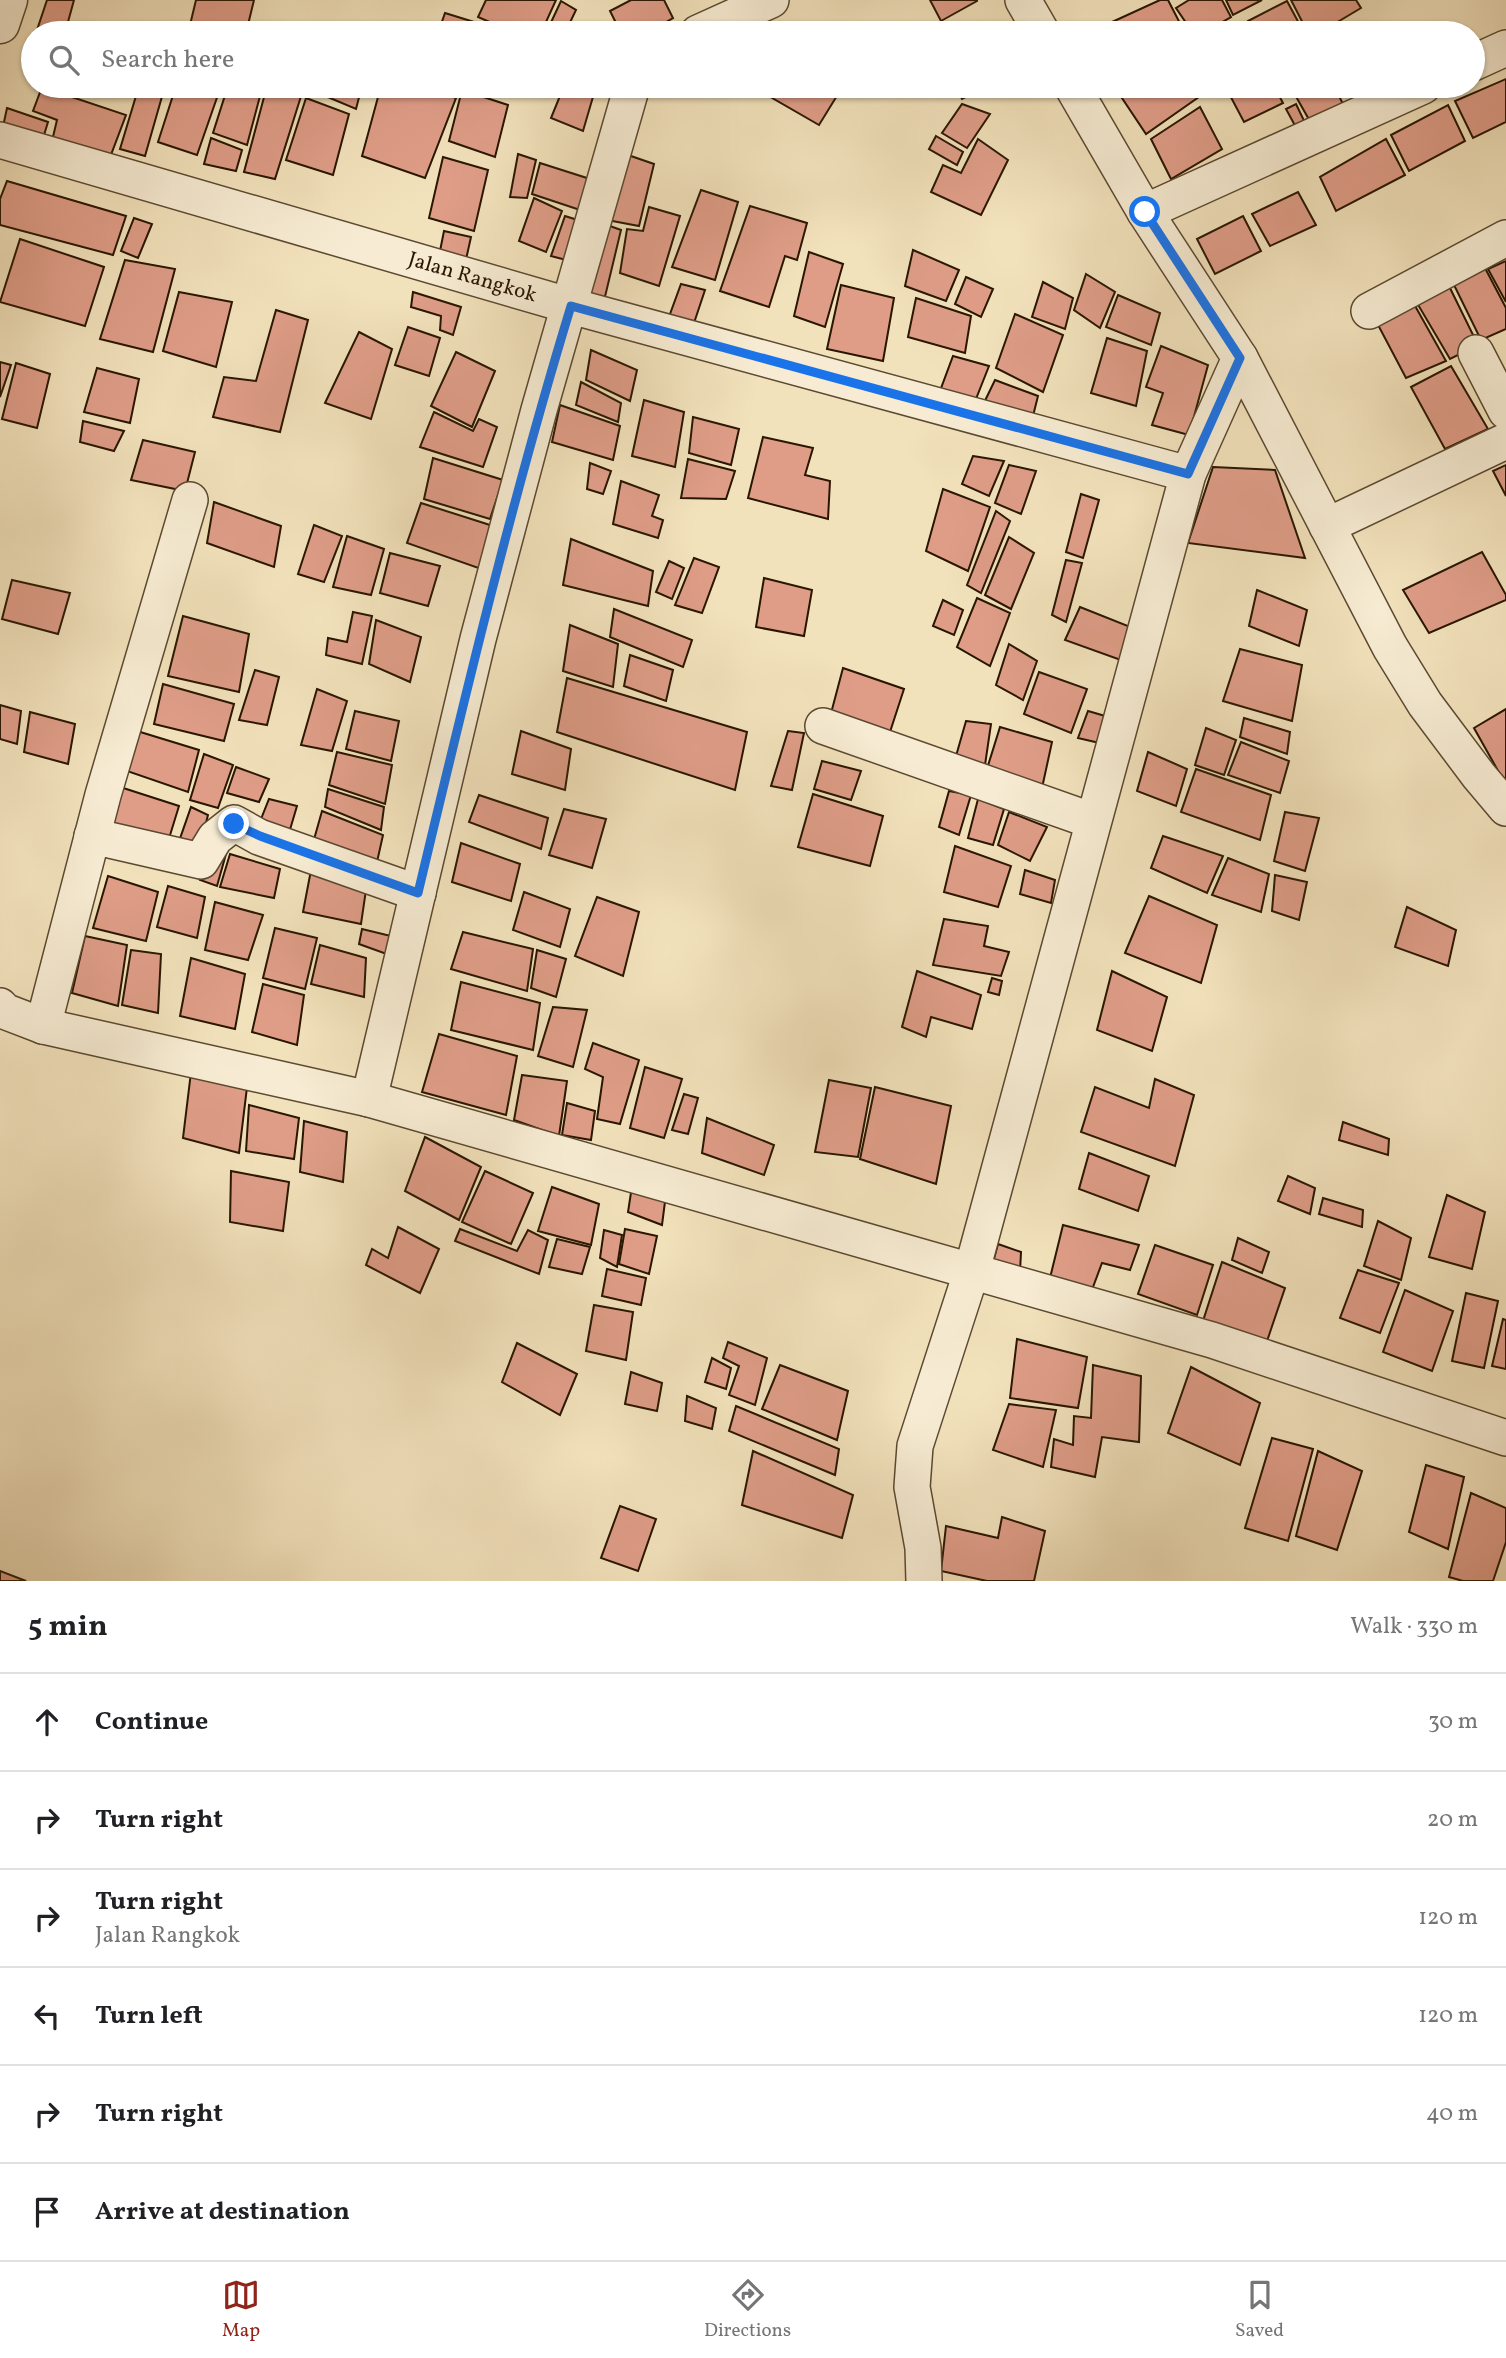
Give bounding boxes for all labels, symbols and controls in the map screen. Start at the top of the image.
search box [21,21,1485,98]
icon: search [45,41,83,79]
text: Search here [101,42,234,78]
route start [1129,196,1160,227]
street label: Jalan Rangkok [405,245,541,310]
route end [218,808,249,839]
text: 5 min [28,1606,108,1648]
text: Walk · 330 m [1350,1611,1478,1643]
icon: ahead [28,1703,66,1741]
text: Continue [95,1704,208,1740]
text: 30 m [1428,1706,1478,1738]
icon: right [28,1801,66,1839]
text: Turn right [95,1802,223,1838]
text: 20 m [1427,1804,1478,1836]
text: Turn right [95,1884,223,1920]
icon: right [28,1899,66,1937]
text: 120 m [1418,1902,1478,1934]
text: Jalan Rangkok [95,1920,240,1952]
icon: left [28,1997,66,2035]
text: Turn left [95,1998,203,2034]
text: 120 m [1418,2000,1478,2032]
icon: right [28,2095,66,2133]
text: Turn right [95,2096,223,2132]
text: 40 m [1426,2098,1478,2130]
icon: arrive [28,2193,66,2231]
text: Arrive at destination [95,2194,350,2230]
tab: Map [222,2276,260,2344]
tab: Directions [704,2276,791,2344]
tab: Saved [1235,2276,1284,2344]

